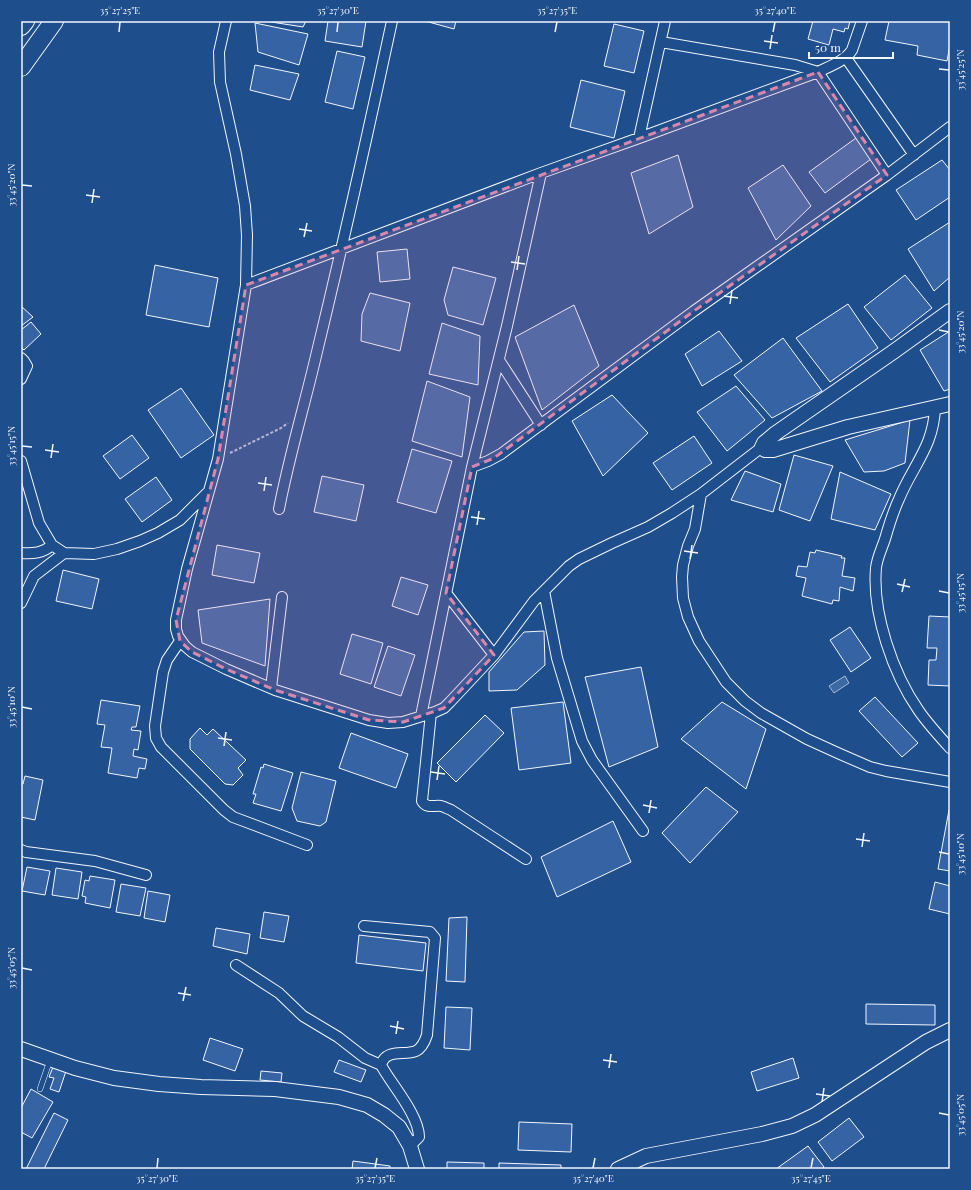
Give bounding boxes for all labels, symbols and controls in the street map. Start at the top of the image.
text: 35°27'25"E [100,3,140,17]
text: 35°27'30"E [317,3,359,17]
text: 35°27'35"E [537,3,577,17]
text: 35°27'40"E [754,3,796,17]
scale bar [809,34,893,60]
text: 50 m [815,39,841,55]
text: 33°45'25"N [953,49,967,91]
text: 33°45'20"N [4,164,18,206]
text: 33°45'20"N [953,311,967,353]
text: 33°45'15"N [4,426,18,466]
text: 33°45'15"N [953,573,967,613]
text: 33°45'10"N [4,686,18,728]
text: 33°45'10"N [953,833,967,875]
text: 33°45'05"N [4,947,18,989]
text: 33°45'05"N [953,1094,967,1136]
text: 35°27'30"E [136,1171,178,1185]
text: 35°27'35"E [355,1171,395,1185]
text: 35°27'40"E [572,1171,614,1185]
text: 35°27'45"E [791,1171,831,1185]

